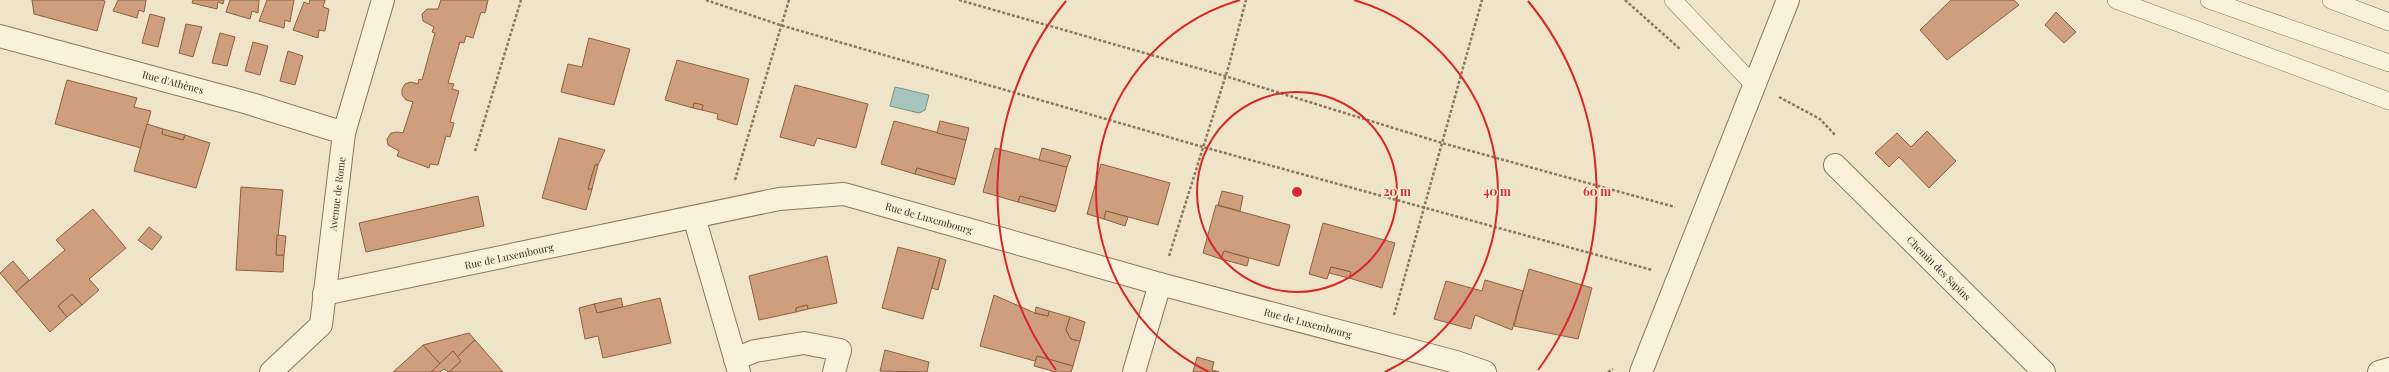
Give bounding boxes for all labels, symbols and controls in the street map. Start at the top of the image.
street label: Rue d'Athènes [141,67,205,97]
street label: Avenue de Rome [325,156,349,233]
text: 20 m [1383,183,1411,199]
text: 40 m [1483,183,1511,199]
text: 60 m [1583,183,1611,199]
centre of rings [1290,185,1304,199]
street label: Rue de Luxembourg [884,199,975,237]
street label: Chemin des Sapins [1904,233,1974,303]
street label: Rue de Luxembourg [463,240,555,272]
street label: Rue de Luxembourg [1262,305,1354,342]

